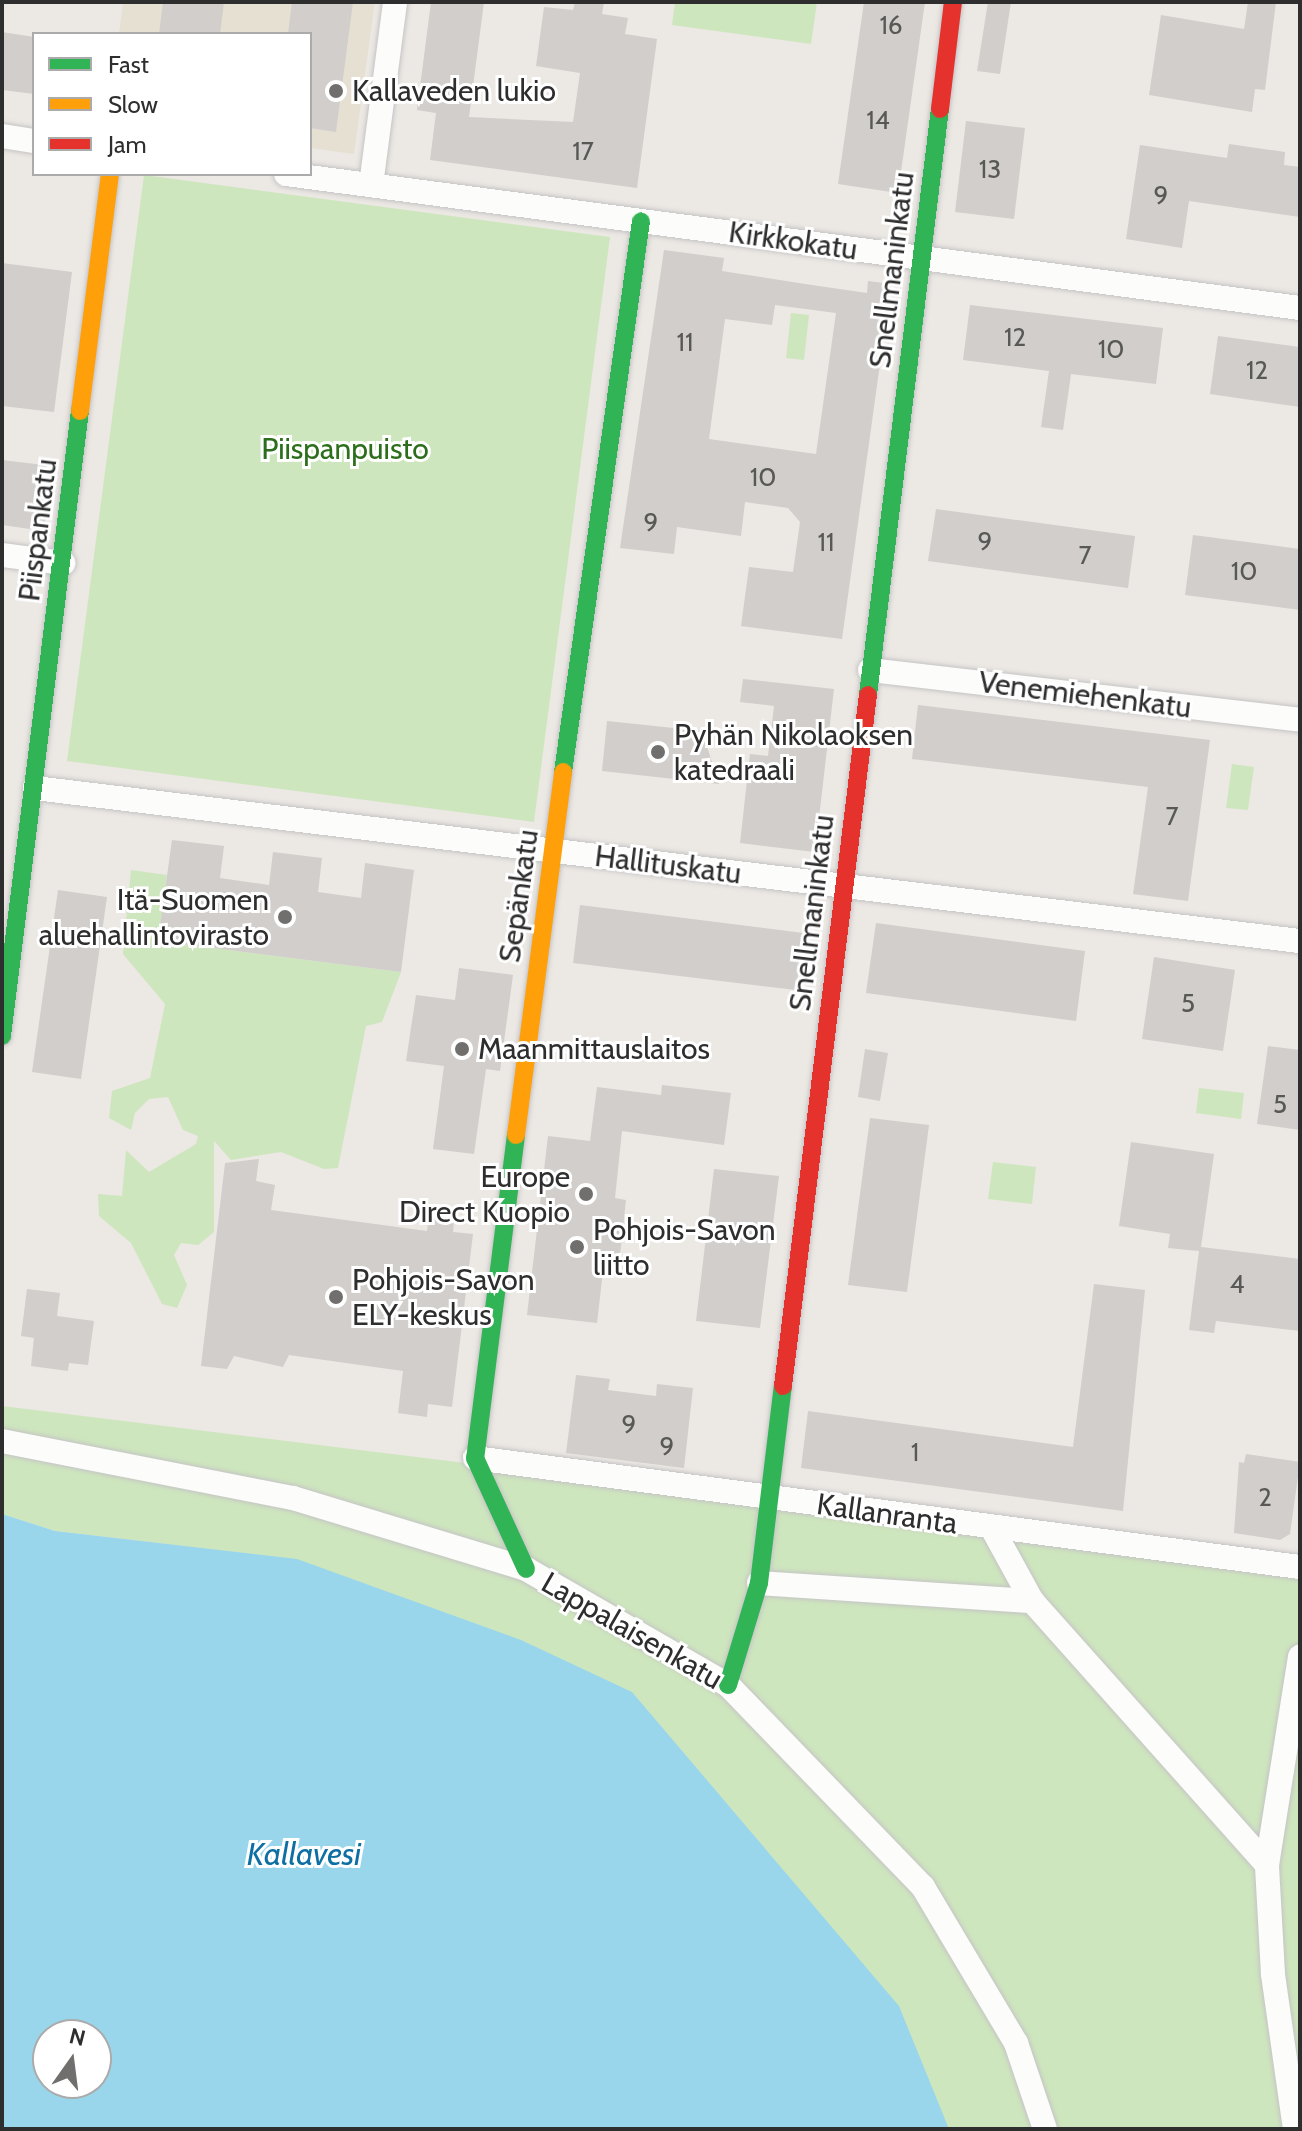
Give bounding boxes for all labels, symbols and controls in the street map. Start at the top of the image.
house number: 16 [879,10,903,42]
legend [32,32,312,176]
text: Fast [108,50,149,79]
place label: Kallaveden lukio [352,73,556,109]
marker: Kallaveden lukio [327,82,345,100]
text: Slow [108,90,158,119]
house number: 14 [866,105,890,137]
text: Jam [108,130,146,159]
house number: 17 [572,136,594,168]
house number: 13 [979,154,1001,186]
street label: Snellmaninkatu [862,170,922,370]
house number: 9 [1154,180,1168,212]
street label: Kirkkokatu [726,214,860,268]
house number: 12 [1004,322,1026,354]
house number: 11 [677,327,693,359]
house number: 10 [1098,334,1124,366]
house number: 12 [1246,355,1268,387]
park label: Piispanpuisto [261,431,429,467]
street label: Piispankatu [11,457,65,603]
house number: 10 [750,462,776,494]
house number: 9 [644,507,658,539]
house number: 9 [978,526,992,558]
house number: 11 [818,527,834,559]
house number: 7 [1078,540,1092,572]
house number: 10 [1231,556,1257,588]
street label: Venemiehenkatu [977,664,1193,726]
place label: Pyhän Nikolaoksen katedraali [674,717,913,788]
marker: Pyhän Nikolaoksen katedraali [649,743,667,761]
house number: 7 [1165,801,1179,833]
street label: Snellmaninkatu [782,813,842,1013]
street label: Sepänkatu [492,827,546,965]
street label: Hallituskatu [593,838,743,892]
place label: Itä-Suomen aluehallintovirasto [39,882,269,952]
marker: Itä-Suomen aluehallintovirasto [276,908,294,926]
house number: 5 [1181,988,1195,1020]
place label: Maanmittauslaitos [478,1031,710,1067]
marker: Maanmittauslaitos [453,1040,471,1058]
house number: 5 [1273,1089,1287,1121]
place label: Europe Direct Kuopio [399,1159,570,1230]
marker: Europe Direct Kuopio [577,1185,595,1203]
place label: Pohjois-Savon liitto [593,1212,776,1282]
marker: Pohjois-Savon liitto [568,1238,586,1256]
place label: Pohjois-Savon ELY-keskus [352,1262,535,1332]
house number: 4 [1229,1269,1245,1301]
marker: Pohjois-Savon ELY-keskus [327,1288,345,1306]
house number: 9 [622,1409,636,1441]
house number: 9 [660,1431,674,1463]
house number: 1 [911,1437,919,1469]
house number: 2 [1258,1482,1272,1514]
street label: Kallanranta [814,1486,960,1542]
street label: Lappalaisenkatu [535,1565,729,1697]
water label: Kallavesi [247,1835,361,1873]
north arrow [32,2019,112,2099]
text: N [67,2022,88,2052]

